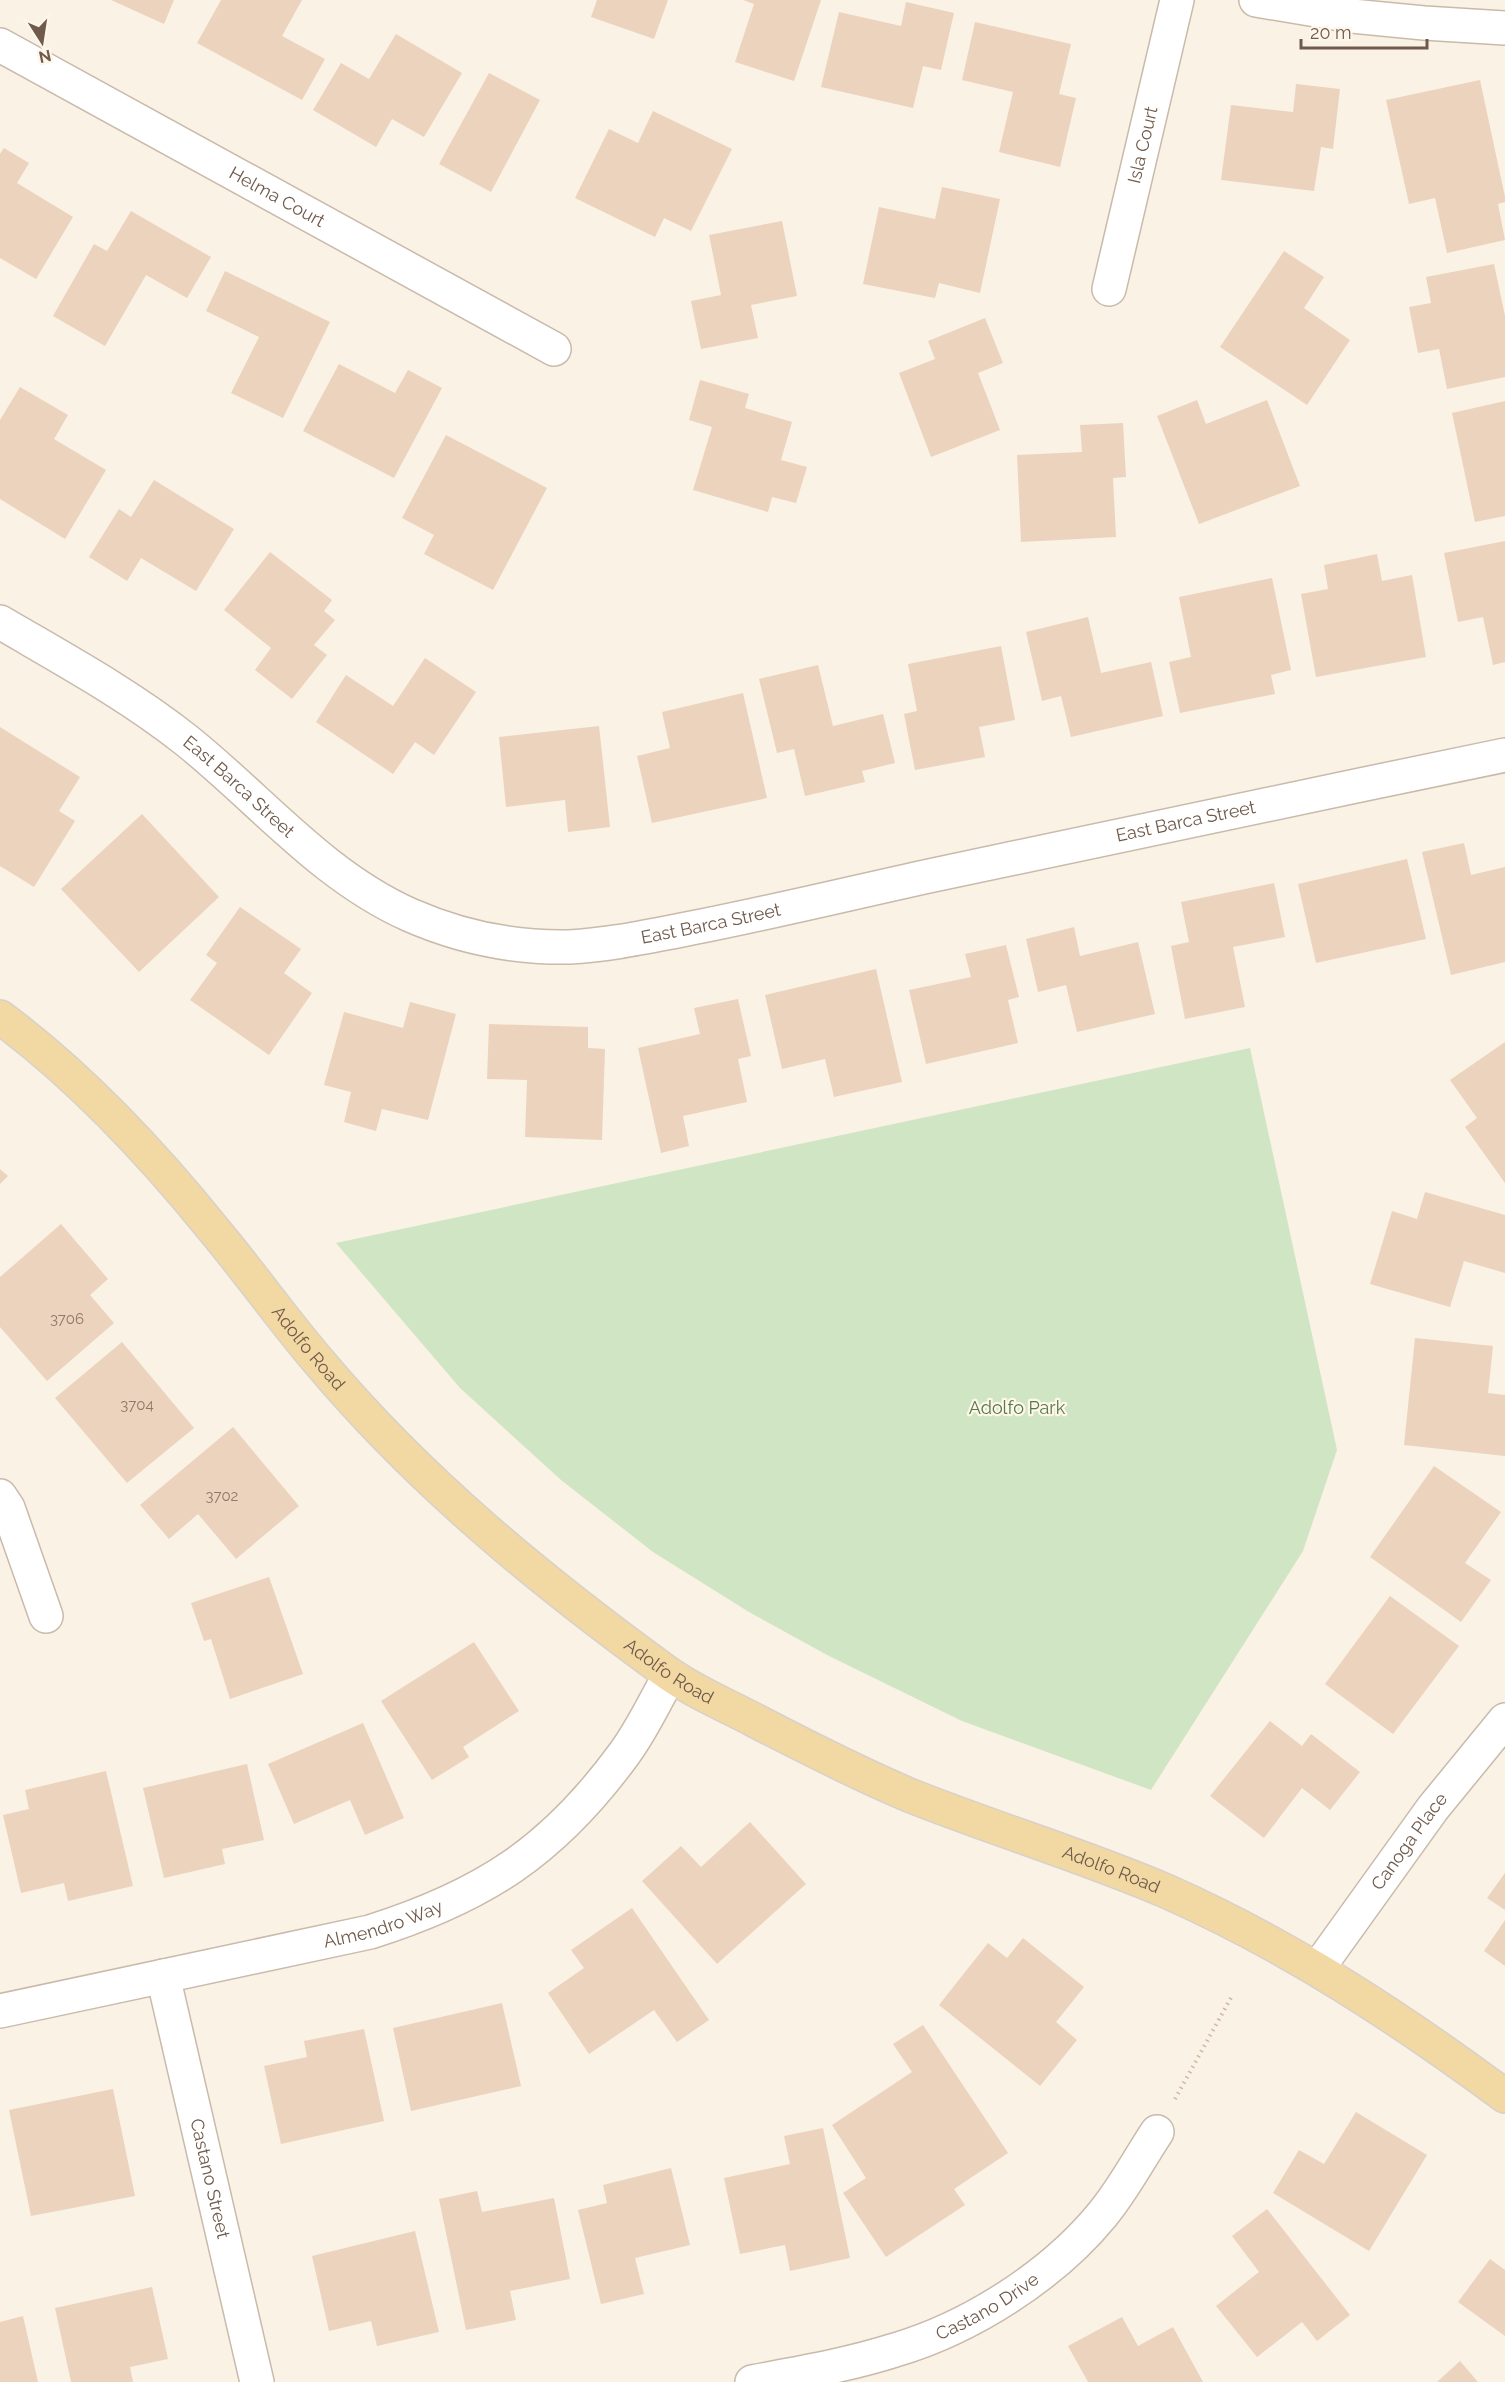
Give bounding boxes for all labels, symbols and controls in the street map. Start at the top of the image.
north arrow [12,12,72,72]
scale bar [1301,12,1427,50]
text: 20 m [1310,22,1352,43]
text: N [37,46,53,67]
street label: Isla Court [1123,104,1162,185]
street label: Helma Court [226,162,329,231]
street label: East Barca Street [179,731,299,842]
street label: East Barca Street [1114,796,1257,846]
street label: East Barca Street [639,899,782,948]
street label: Adolfo Road [268,1302,350,1394]
house number: 3706 [50,1310,84,1328]
house number: 3704 [120,1396,154,1414]
park label: Adolfo Park [969,1397,1066,1418]
house number: 3702 [206,1487,239,1505]
street label: Adolfo Road [620,1634,717,1708]
street label: Canoga Place [1366,1788,1451,1894]
street label: Adolfo Road [1060,1841,1164,1897]
street label: Almendro Way [321,1895,446,1952]
street label: Castano Street [186,2117,234,2241]
street label: Castano Drive [932,2268,1043,2344]

